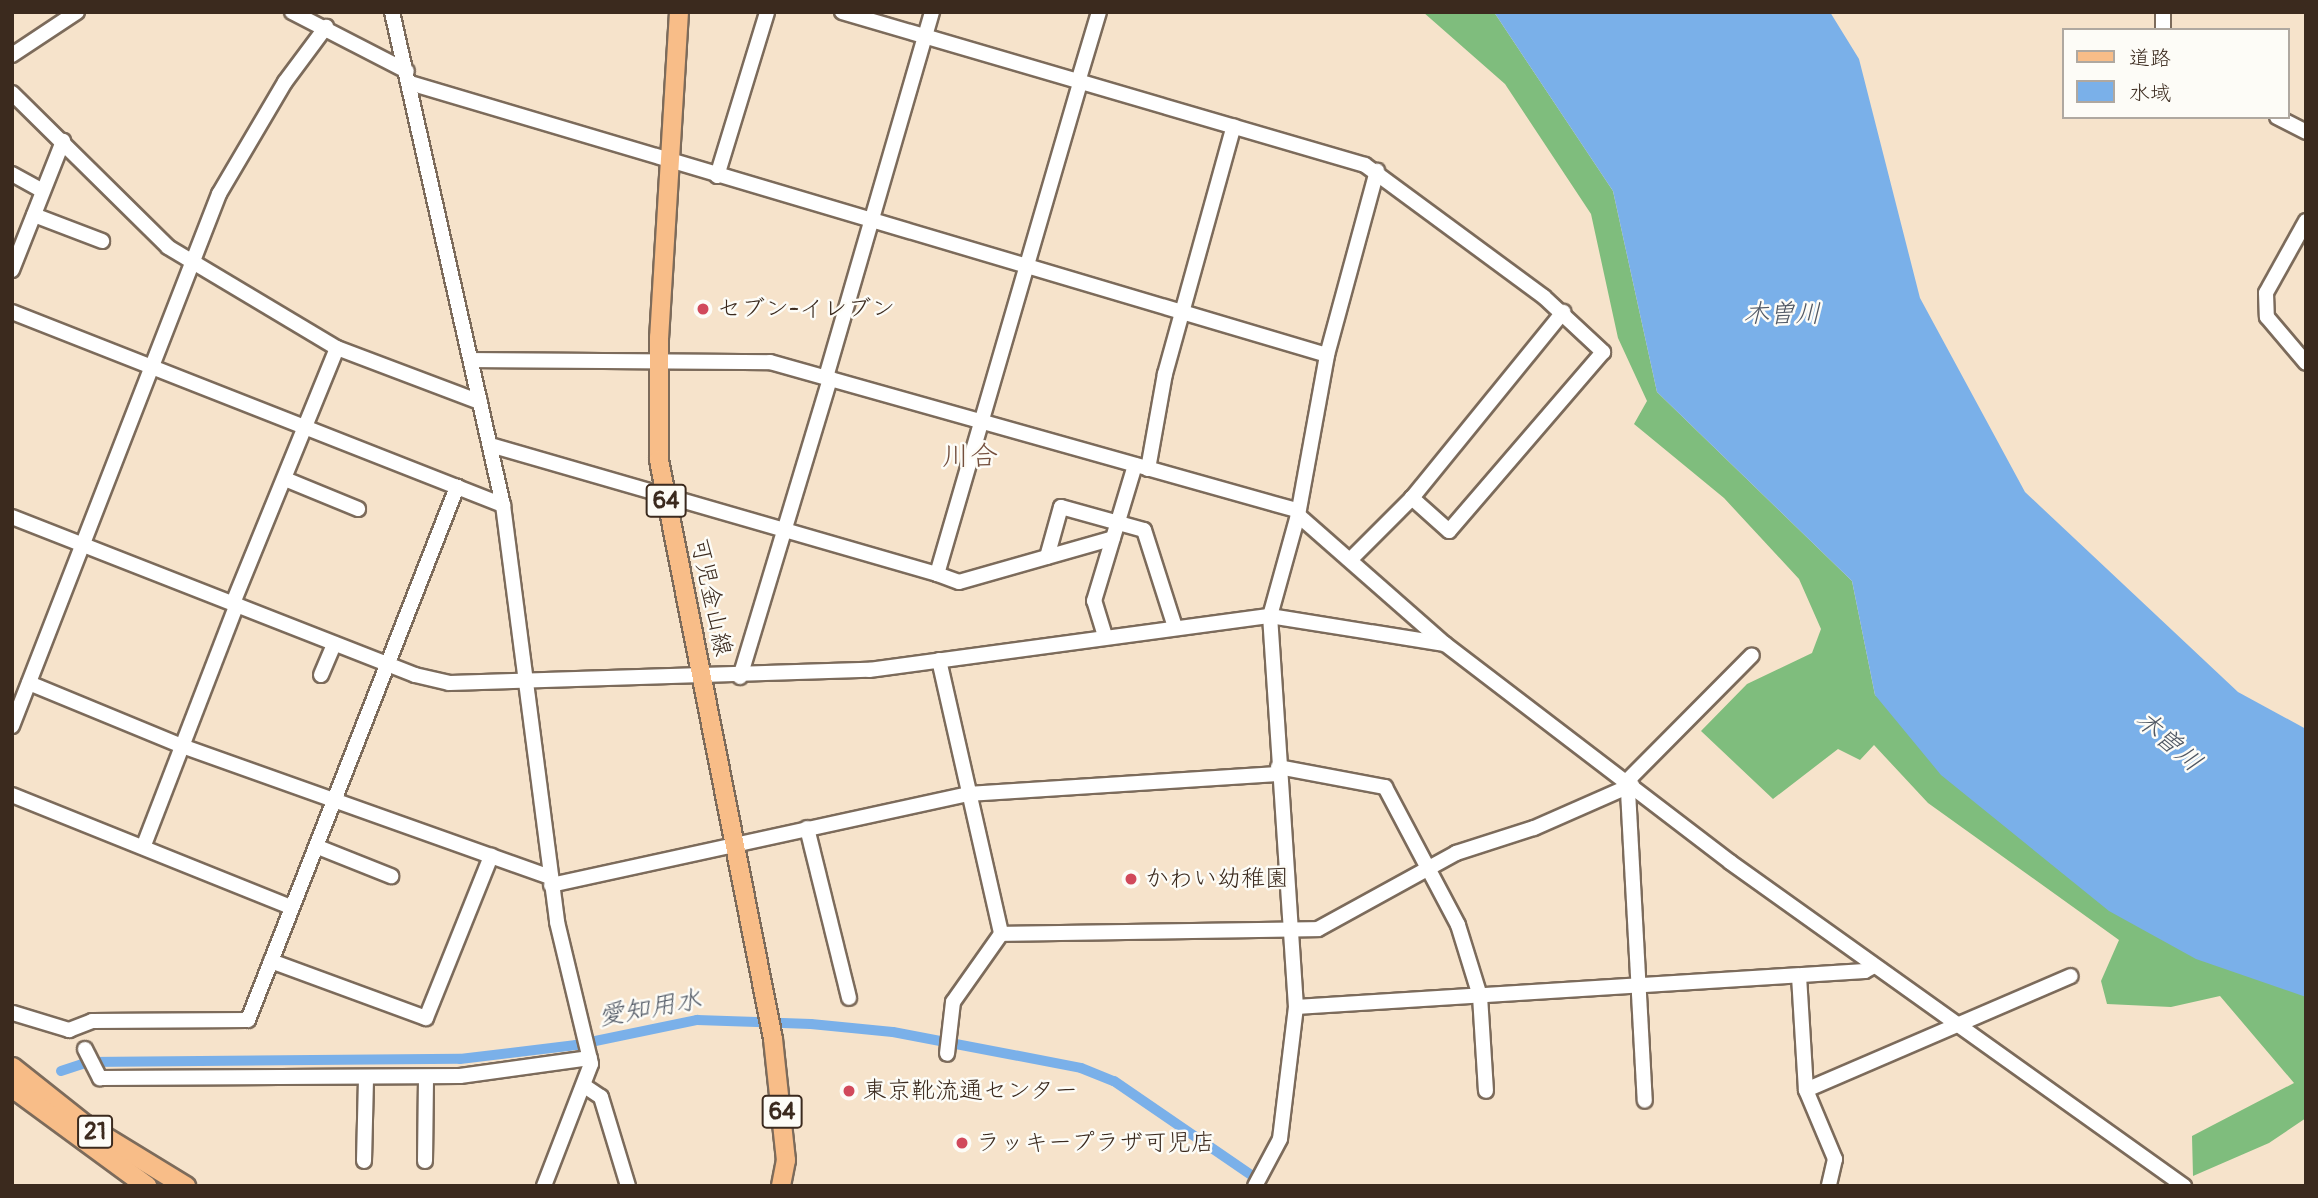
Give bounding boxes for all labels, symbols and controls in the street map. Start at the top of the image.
legend [2062,28,2290,119]
text: 道路 [2129,45,2171,72]
text: 水域 [2129,80,2171,107]
place label: セブン-イレブン [717,295,895,323]
water label: 木曽川 [1743,299,1821,331]
marker: セブン-イレブン [695,301,711,317]
district label: 川合 [942,440,998,474]
road number: 64 [645,481,687,520]
street label: 可児金山線 [684,535,738,659]
water label: 木曽川 [2128,705,2208,779]
place label: かわい幼稚園 [1145,865,1289,893]
marker: かわい幼稚園 [1123,871,1139,887]
water label: 愛知用水 [596,985,704,1033]
place label: 東京靴流通センター [863,1077,1079,1105]
marker: 東京靴流通センター [841,1083,857,1099]
road number: 64 [761,1092,803,1132]
road number: 21 [76,1112,114,1152]
place label: ラッキープラザ可児店 [976,1129,1216,1157]
marker: ラッキープラザ可児店 [954,1135,970,1151]

